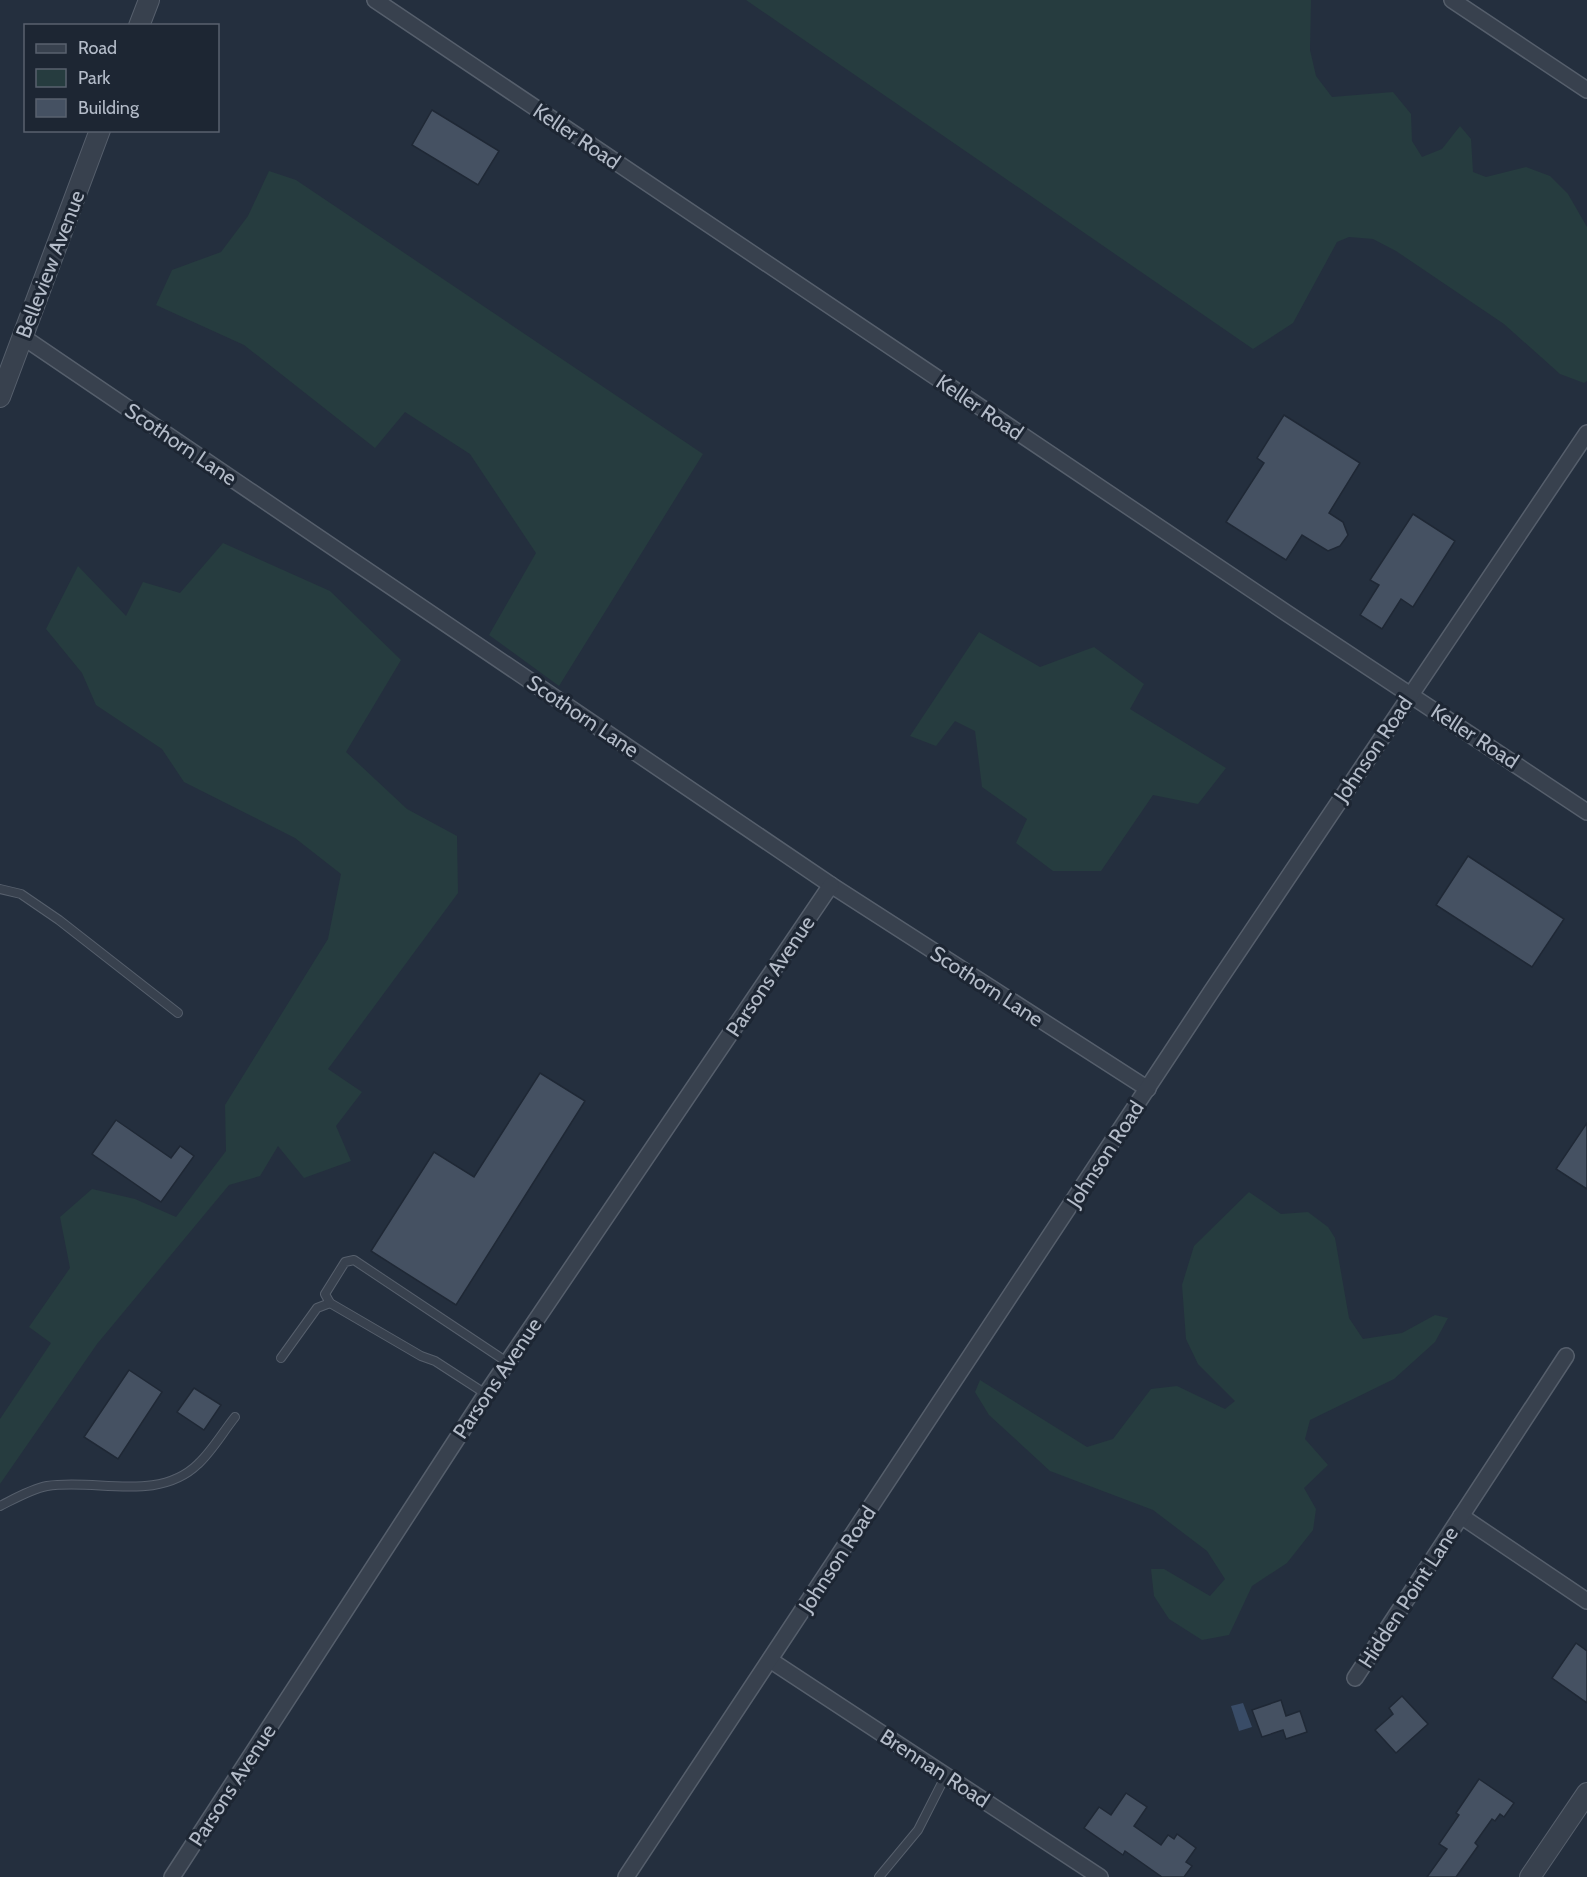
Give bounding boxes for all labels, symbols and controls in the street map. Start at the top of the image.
legend [24,24,219,132]
text: Road [78,37,117,59]
text: Park [78,67,111,89]
text: Building [78,97,140,119]
street label: Keller Road [529,98,625,174]
street label: Belleview Avenue [10,187,90,341]
street label: Keller Road [932,369,1028,445]
street label: Scothorn Lane [120,397,242,491]
street label: Scothorn Lane [522,669,644,763]
street label: Johnson Road [1328,691,1417,807]
street label: Keller Road [1427,698,1523,774]
street label: Parsons Avenue [720,911,820,1041]
street label: Scothorn Lane [926,940,1048,1032]
street label: Johnson Road [1061,1096,1149,1213]
street label: Parsons Avenue [447,1313,547,1443]
street label: Johnson Road [793,1501,881,1618]
street label: Hidden Point Lane [1353,1521,1463,1673]
street label: Parsons Avenue [183,1719,281,1851]
street label: Brennan Road [876,1723,994,1813]

